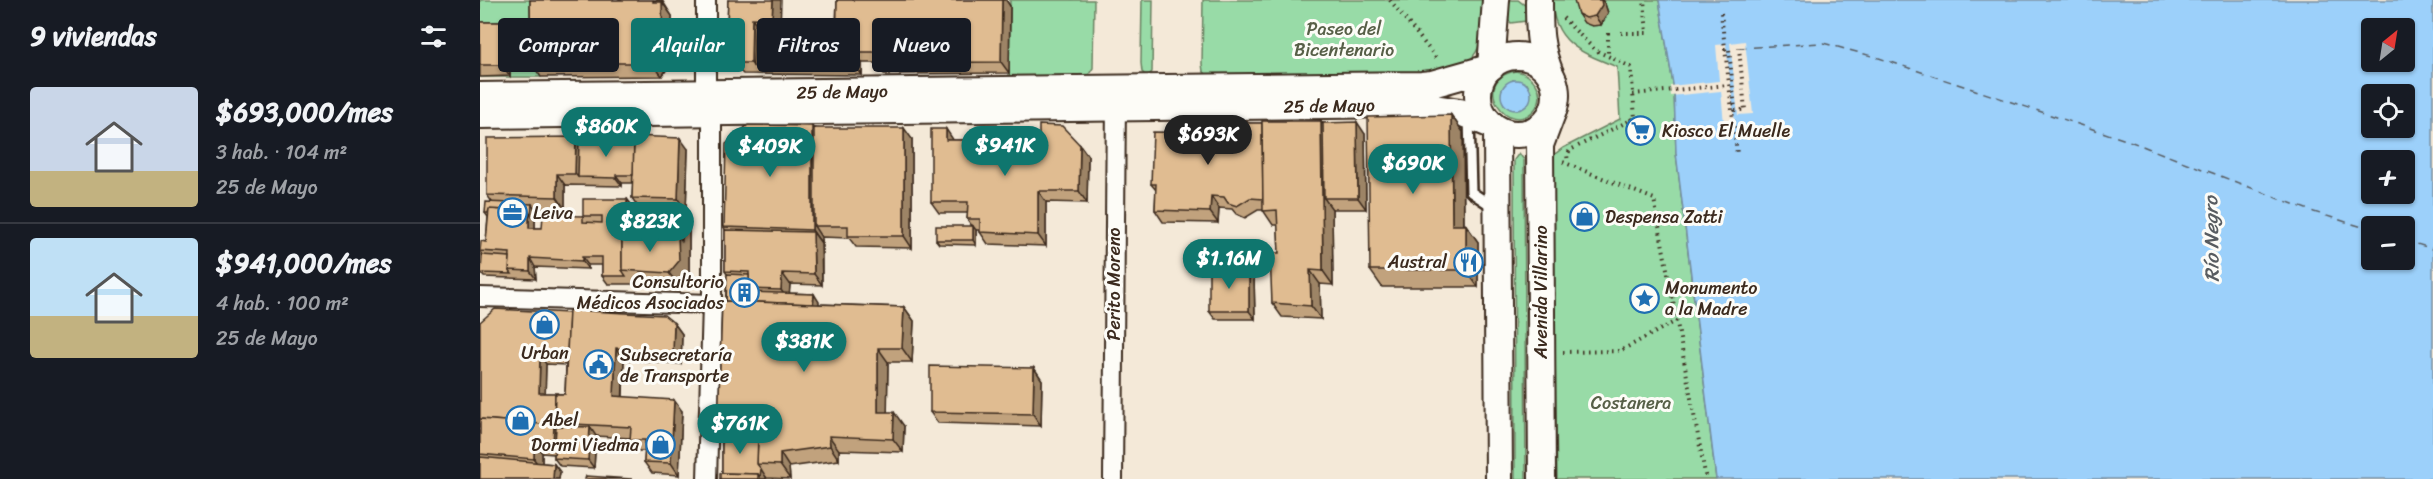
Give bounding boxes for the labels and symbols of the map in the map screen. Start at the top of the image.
park label: Paseo del Bicentenario [1294,13,1394,66]
north arrow [2361,18,2415,72]
street label: 25 de Mayo [796,75,888,109]
street label: 25 de Mayo [1283,89,1375,123]
pin: $860K [564,107,648,158]
pin: $693K [1166,115,1250,166]
supermarket icon: Kiosco El Muelle [1625,115,1657,147]
place label: Kiosco El Muelle [1662,115,1791,147]
pin: $941K [963,126,1047,177]
pin: $409K [728,127,812,178]
pin: $690K [1371,144,1455,195]
water label: Río Negro [2193,195,2230,282]
office icon: Leiva [496,197,528,229]
place label: Leiva [533,197,573,229]
shop icon: Despensa Zatti [1568,201,1600,233]
place label: Despensa Zatti [1605,201,1724,233]
pin: $823K [608,202,692,253]
street label: Avenida Villarino [1525,225,1557,360]
street label: Perito Moreno [1098,227,1130,341]
pin: $1.16M [1180,239,1278,290]
place label: Austral [1387,246,1448,278]
restaurant icon: Austral [1452,246,1484,278]
place label: Consultorio Médicos Asociados [577,266,725,319]
place label: Monumento a la Madre [1665,272,1757,325]
building icon: Consultorio Médicos Asociados [729,276,761,308]
place icon: Monumento a la Madre [1628,282,1660,314]
shop icon: Urban [529,308,561,340]
pin: $381K [762,322,846,373]
place label: Urban [521,337,569,369]
place label: Subsecretaría de Transporte [620,339,733,392]
public building icon: Subsecretaría de Transporte [583,349,615,381]
park label: Costanera [1591,387,1671,419]
shop icon: Abel [505,404,537,436]
place label: Abel [541,404,579,436]
pin: $761K [698,404,782,455]
place label: Dormi Viedma [531,429,640,461]
shop icon: Dormi Viedma [644,429,676,461]

